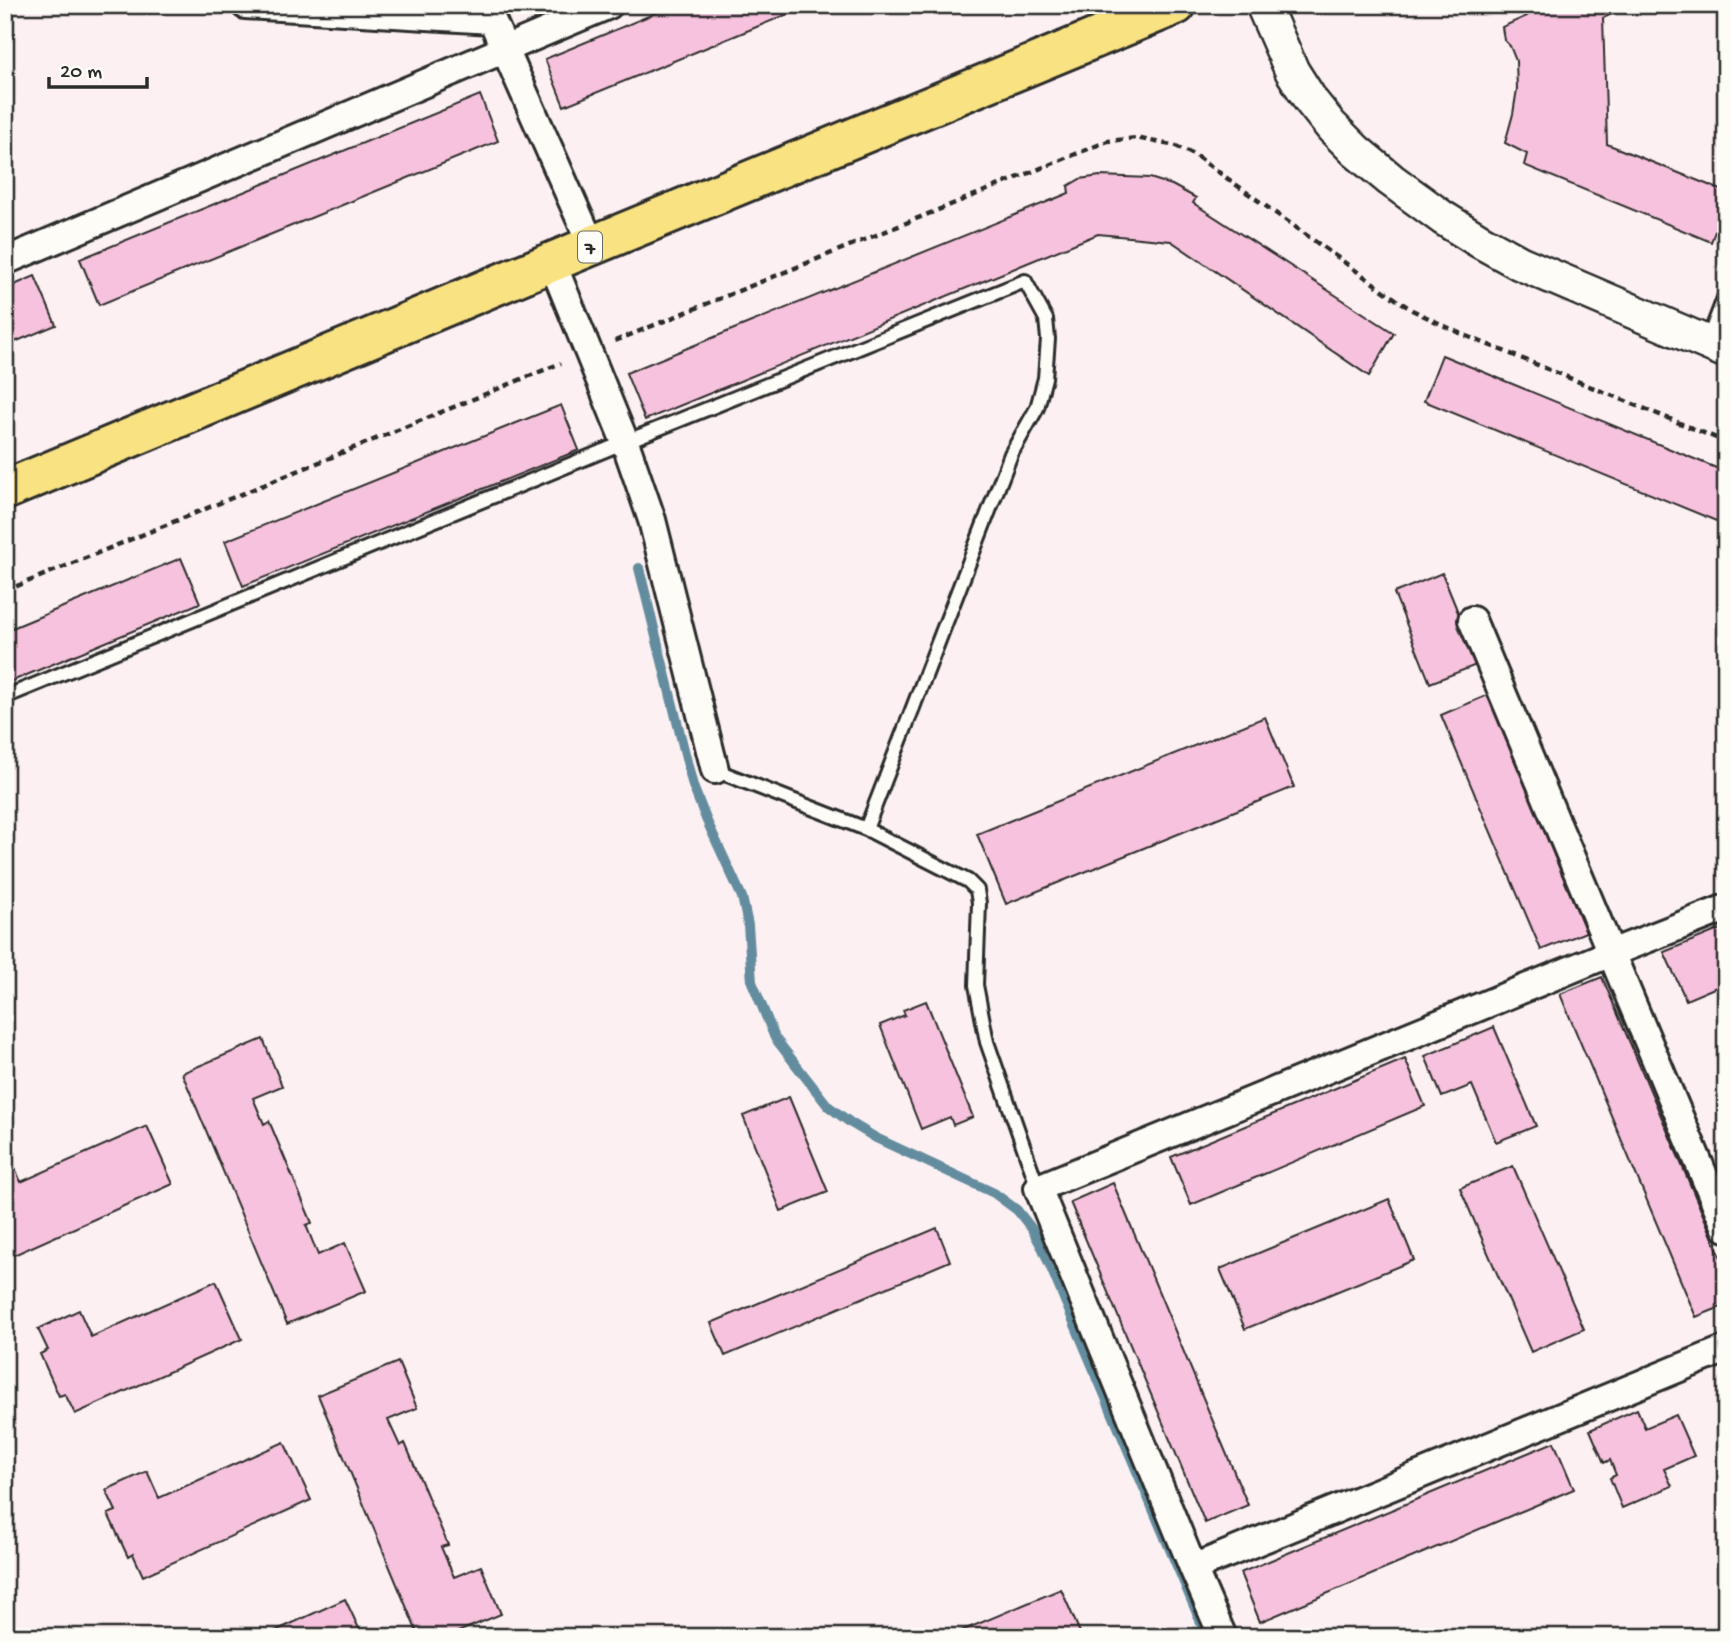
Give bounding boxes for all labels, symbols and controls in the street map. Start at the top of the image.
scale bar [49,46,147,90]
text: 20 m [60,61,102,86]
road number: 7 [578,232,602,262]

